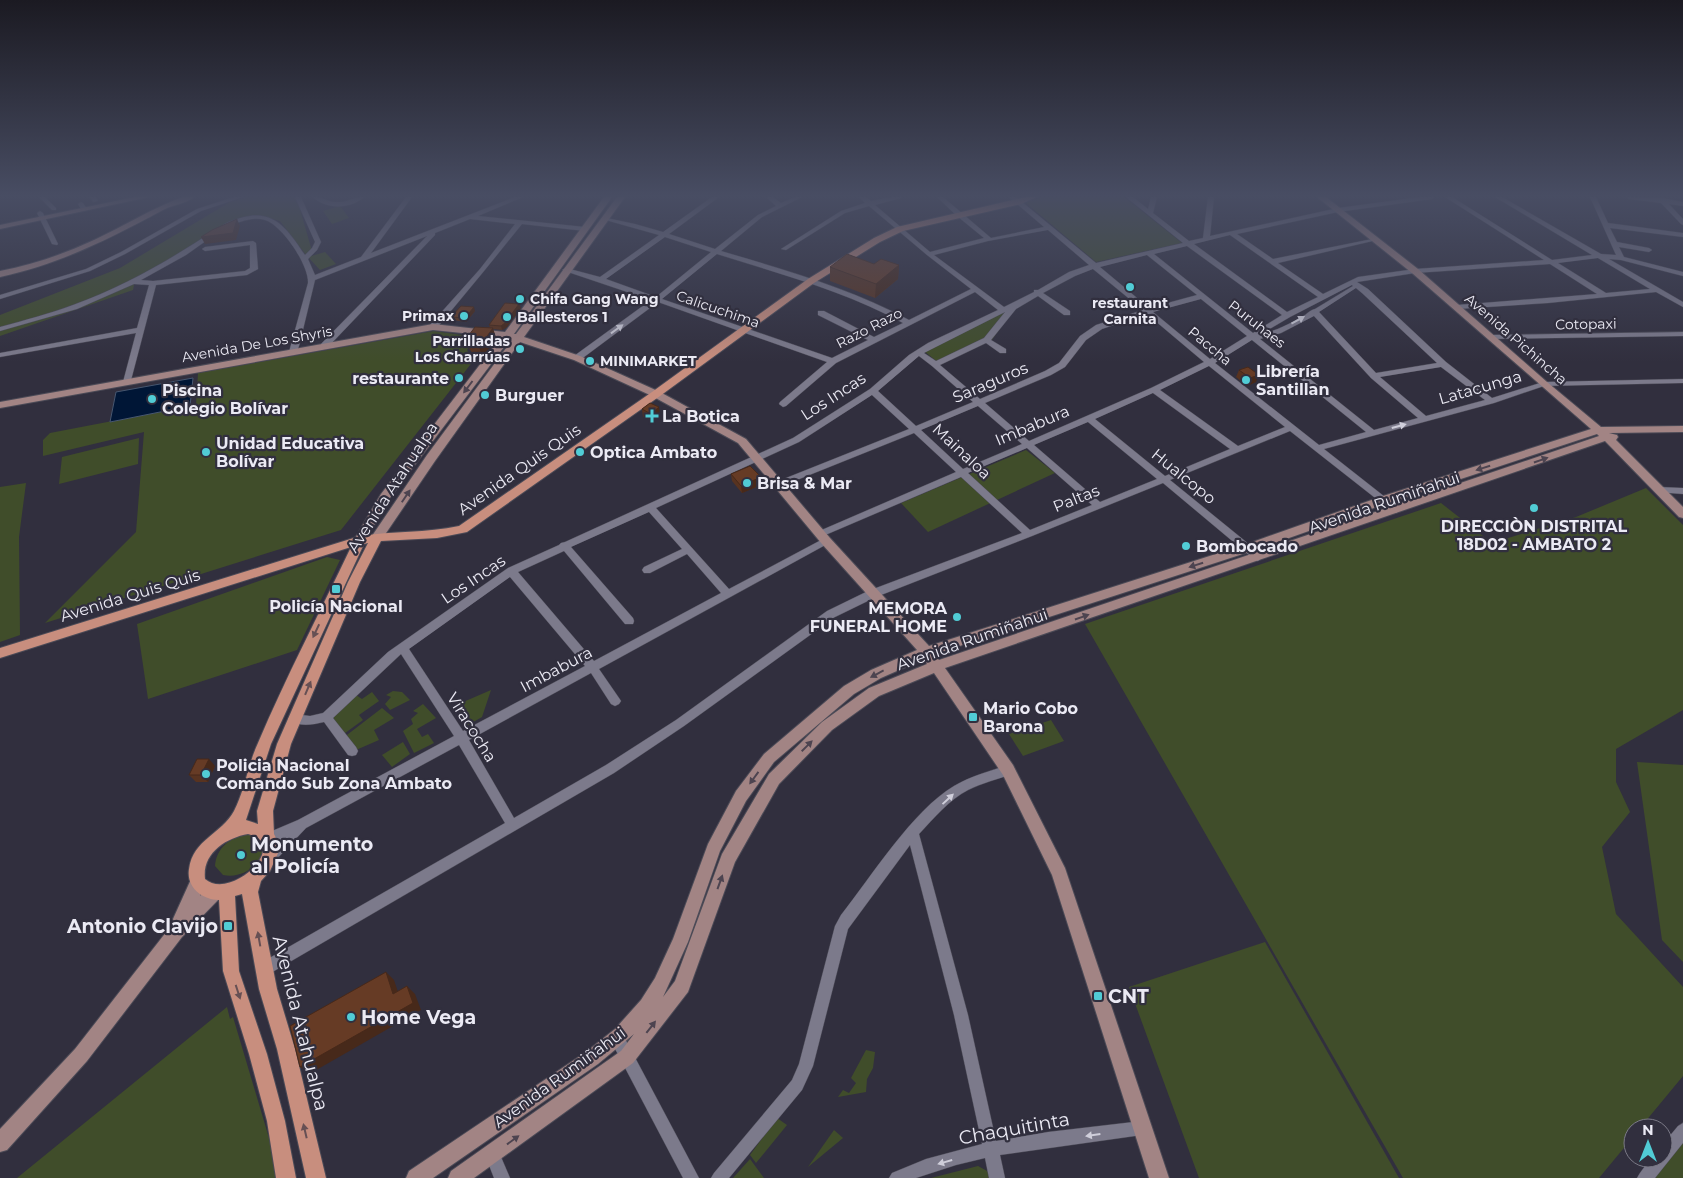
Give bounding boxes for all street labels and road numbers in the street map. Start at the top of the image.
street label: Calicuchima [674,286,762,332]
street label: Avenida Pichincha [1461,290,1571,388]
street label: Puruhaes [1225,296,1289,352]
street label: Razo Razo [833,304,905,352]
street label: Cotopaxi [1555,314,1617,334]
street label: Avenida De Los Shyris [180,322,334,366]
street label: Paccha [1185,323,1235,369]
street label: Saraguros [950,358,1031,407]
street label: Latacunga [1436,367,1524,408]
street label: Los Incas [797,368,869,424]
street label: Imbabura [992,401,1072,450]
street label: Avenida Atahualpa [343,419,442,556]
street label: Avenida Quis Quis [454,420,584,519]
street label: Mainaloa [928,420,995,483]
street label: Hualcopo [1148,445,1220,508]
street label: Avenida Rumiñahui [1306,468,1462,537]
street label: Paltas [1050,481,1102,516]
street label: Los Incas [438,551,509,608]
street label: Avenida Quis Quis [58,565,203,626]
street label: Avenida Rumiñahui [894,605,1050,674]
street label: Imbabura [517,643,596,696]
street label: Viracocha [443,689,500,766]
street label: Avenida Atahualpa [268,933,333,1113]
street label: Avenida Rumiñahui [490,1023,629,1132]
street label: Chaquitinta [957,1107,1071,1150]

